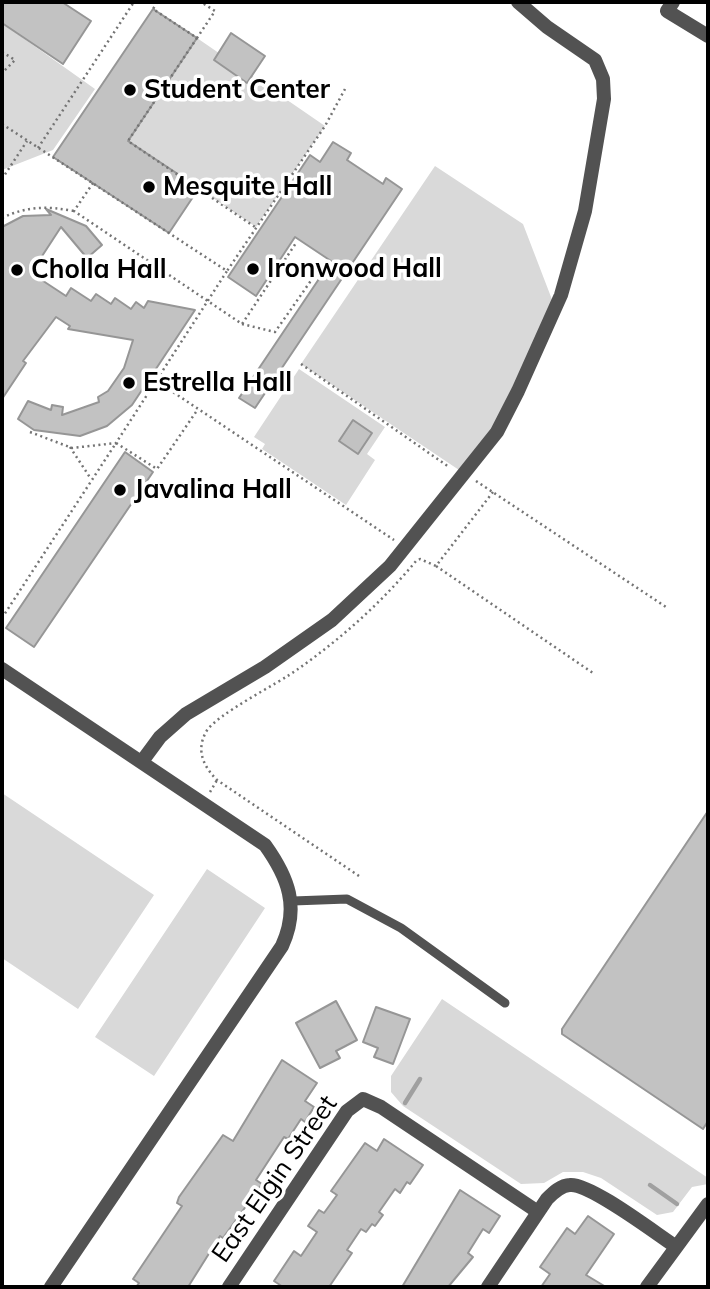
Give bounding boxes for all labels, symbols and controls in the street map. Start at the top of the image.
place label: Student Center [144,74,330,106]
marker: Student Center [122,82,138,98]
place label: Mesquite Hall [163,171,332,203]
marker: Mesquite Hall [141,179,157,195]
place label: Ironwood Hall [267,253,442,285]
place label: Cholla Hall [31,254,167,286]
marker: Ironwood Hall [245,261,261,277]
marker: Cholla Hall [9,262,25,278]
place label: Estrella Hall [143,367,292,399]
marker: Estrella Hall [121,375,137,391]
place label: Javalina Hall [134,474,292,506]
marker: Javalina Hall [112,482,128,498]
street label: East Elgin Street [206,1090,344,1268]

